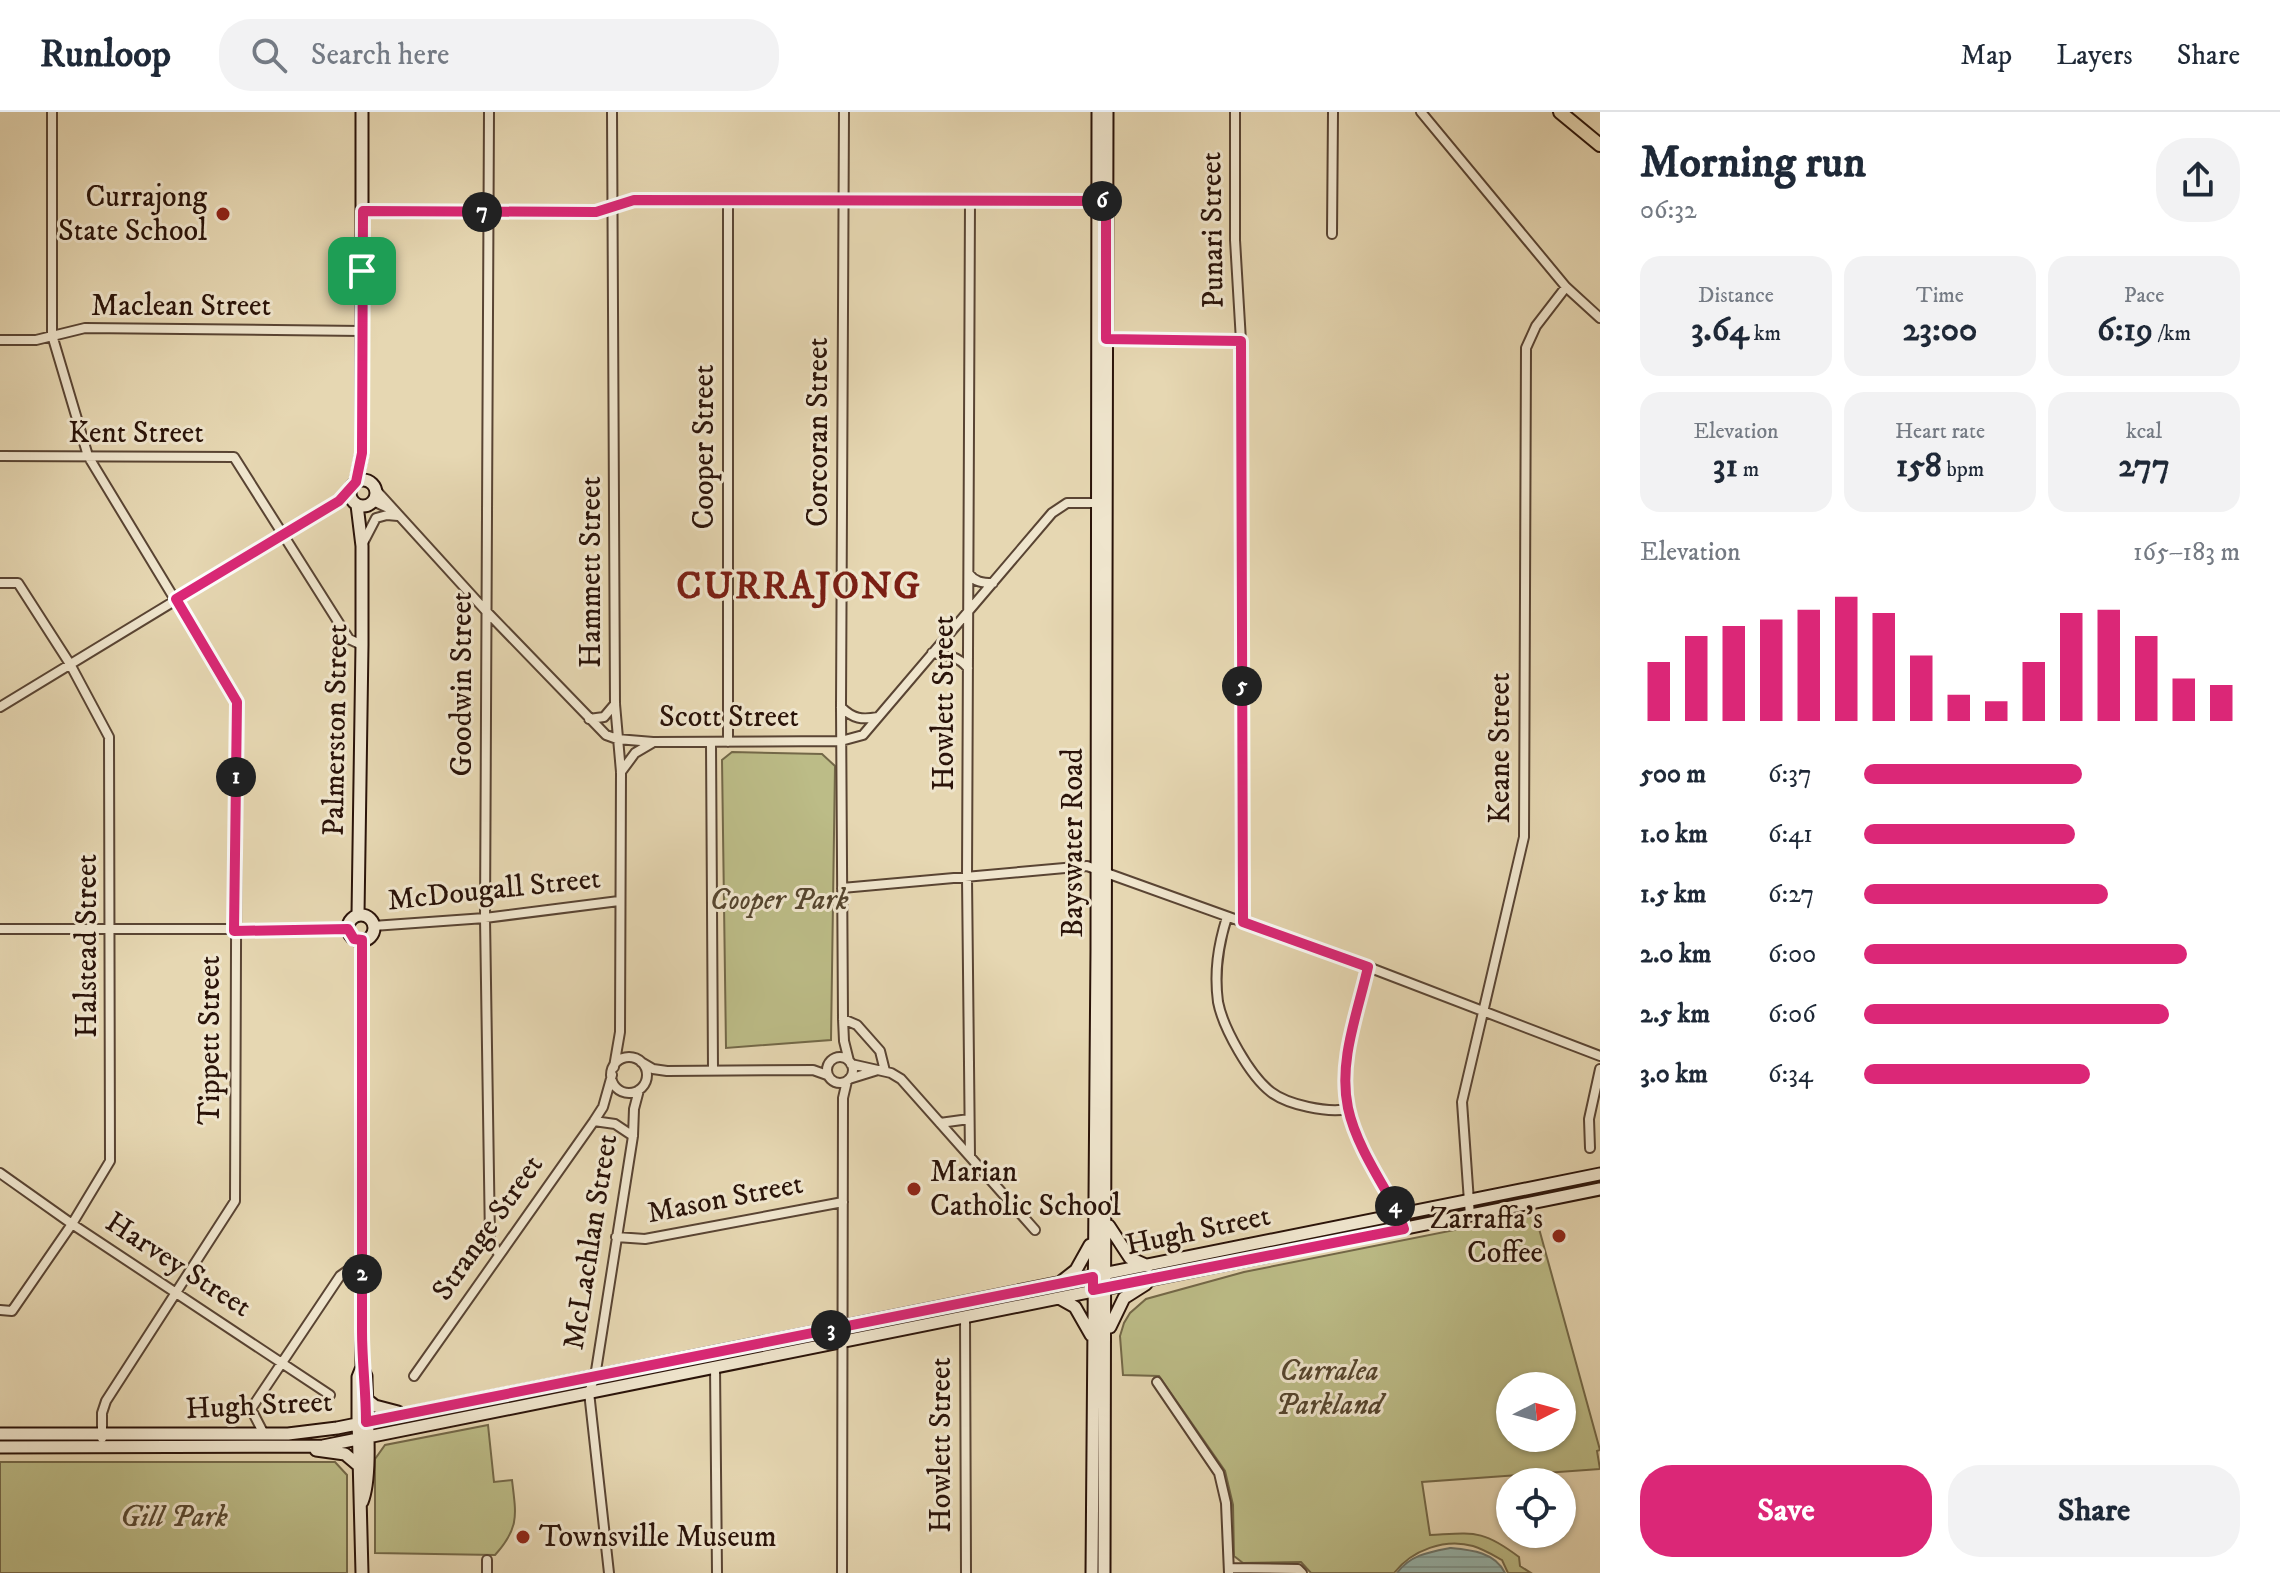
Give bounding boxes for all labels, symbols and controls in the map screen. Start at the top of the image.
search box [219,19,779,91]
text: Runloop [40,31,171,79]
icon: search [247,33,291,77]
text: Search here [311,37,449,74]
text: Map [1961,38,2012,73]
text: Layers [2056,38,2133,73]
text: Share [2177,38,2240,73]
text: Morning run [1640,136,1866,191]
button: share [2156,138,2240,222]
street label: Punari Street [1193,151,1233,309]
place label: Currajong State School [58,179,207,250]
pin: 6 [1082,181,1122,221]
text: 6 [1096,187,1108,214]
pin: 7 [462,192,502,232]
text: 06:32 [1640,194,1697,227]
text: 7 [476,198,488,225]
marker: Currajong State School [214,205,232,223]
pin [328,237,396,305]
icon: arrive [340,249,384,293]
text: Distance [1698,282,1774,309]
text: Time [1916,282,1964,309]
text: Pace [2124,282,2164,309]
street label: Maclean Street [91,288,271,325]
text: 3.64 [1691,309,1749,351]
text: 23:00 [1903,309,1977,351]
text: 6:19 [2097,309,2153,351]
text: km [1749,320,1781,347]
text: /km [2153,320,2191,347]
street label: Corcoran Street [800,337,837,527]
street label: Cooper Street [686,364,723,530]
street label: Kent Street [68,415,204,452]
text: Elevation [1693,418,1779,445]
text: Heart rate [1895,418,1985,445]
text: kcal [2126,418,2162,445]
text: 31 [1713,445,1738,487]
text: 158 [1896,445,1942,487]
text: 277 [2118,445,2170,487]
text: m [1738,456,1759,483]
text: bpm [1942,456,1984,483]
street label: Hammett Street [573,476,610,668]
text: Elevation [1640,536,1741,569]
text: 165–183 m [2133,536,2240,569]
district label: CURRAJONG [676,563,922,611]
street label: Goodwin Street [444,592,481,776]
street label: Howlett Street [926,615,963,791]
street label: Palmerston Street [316,623,356,837]
pin: 5 [1222,666,1262,706]
text: 5 [1237,672,1247,699]
street label: Keane Street [1482,672,1519,824]
street label: Scott Street [659,699,799,736]
street label: Bayswater Road [1055,748,1092,938]
pin: 1 [216,757,256,797]
text: 500 m [1640,758,1706,791]
text: 6:37 [1768,758,1812,791]
text: 1 [232,763,240,790]
text: 1.0 km [1640,818,1708,851]
text: 6:41 [1768,818,1813,851]
street label: Halstead Street [69,854,106,1038]
street label: McDougall Street [386,860,602,920]
text: 1.5 km [1640,878,1706,911]
text: 6:27 [1768,878,1814,911]
park label: Cooper Park [709,882,849,919]
text: 2.0 km [1640,938,1711,971]
text: 6:00 [1768,938,1816,971]
street label: Tippett Street [192,955,229,1125]
text: 2.5 km [1640,998,1710,1031]
text: 6:06 [1768,998,1816,1031]
text: 3.0 km [1640,1058,1708,1091]
text: 6:34 [1768,1058,1813,1091]
street label: McLachlan Street [556,1132,626,1352]
street label: Strange Street [424,1148,552,1308]
place label: Marian Catholic School [930,1154,1121,1225]
street label: Mason Street [644,1166,806,1232]
marker: Marian Catholic School [905,1180,923,1198]
pin: 4 [1375,1186,1415,1226]
text: 4 [1389,1192,1401,1219]
street label: Hugh Street [1122,1198,1274,1264]
place label: Zarraffa's Coffee [1429,1201,1543,1272]
street label: Harvey Street [98,1204,258,1326]
marker: Zarraffa's Coffee [1550,1227,1568,1245]
pin: 2 [342,1254,382,1294]
text: 2 [357,1260,367,1287]
pin: 3 [811,1310,851,1350]
text: 3 [827,1316,835,1343]
park label: Curralea Parkland [1275,1353,1387,1424]
street label: Howlett Street [923,1357,960,1533]
north arrow [1496,1372,1576,1452]
map controls [1496,1372,1576,1548]
street label: Hugh Street [185,1384,333,1428]
button: Save [1640,1465,1932,1557]
button: Share [1948,1465,2240,1557]
button: locate [1496,1468,1576,1548]
park label: Gill Park [120,1499,228,1536]
place label: Townsville Museum [539,1519,777,1556]
marker: Townsville Museum [514,1528,532,1546]

